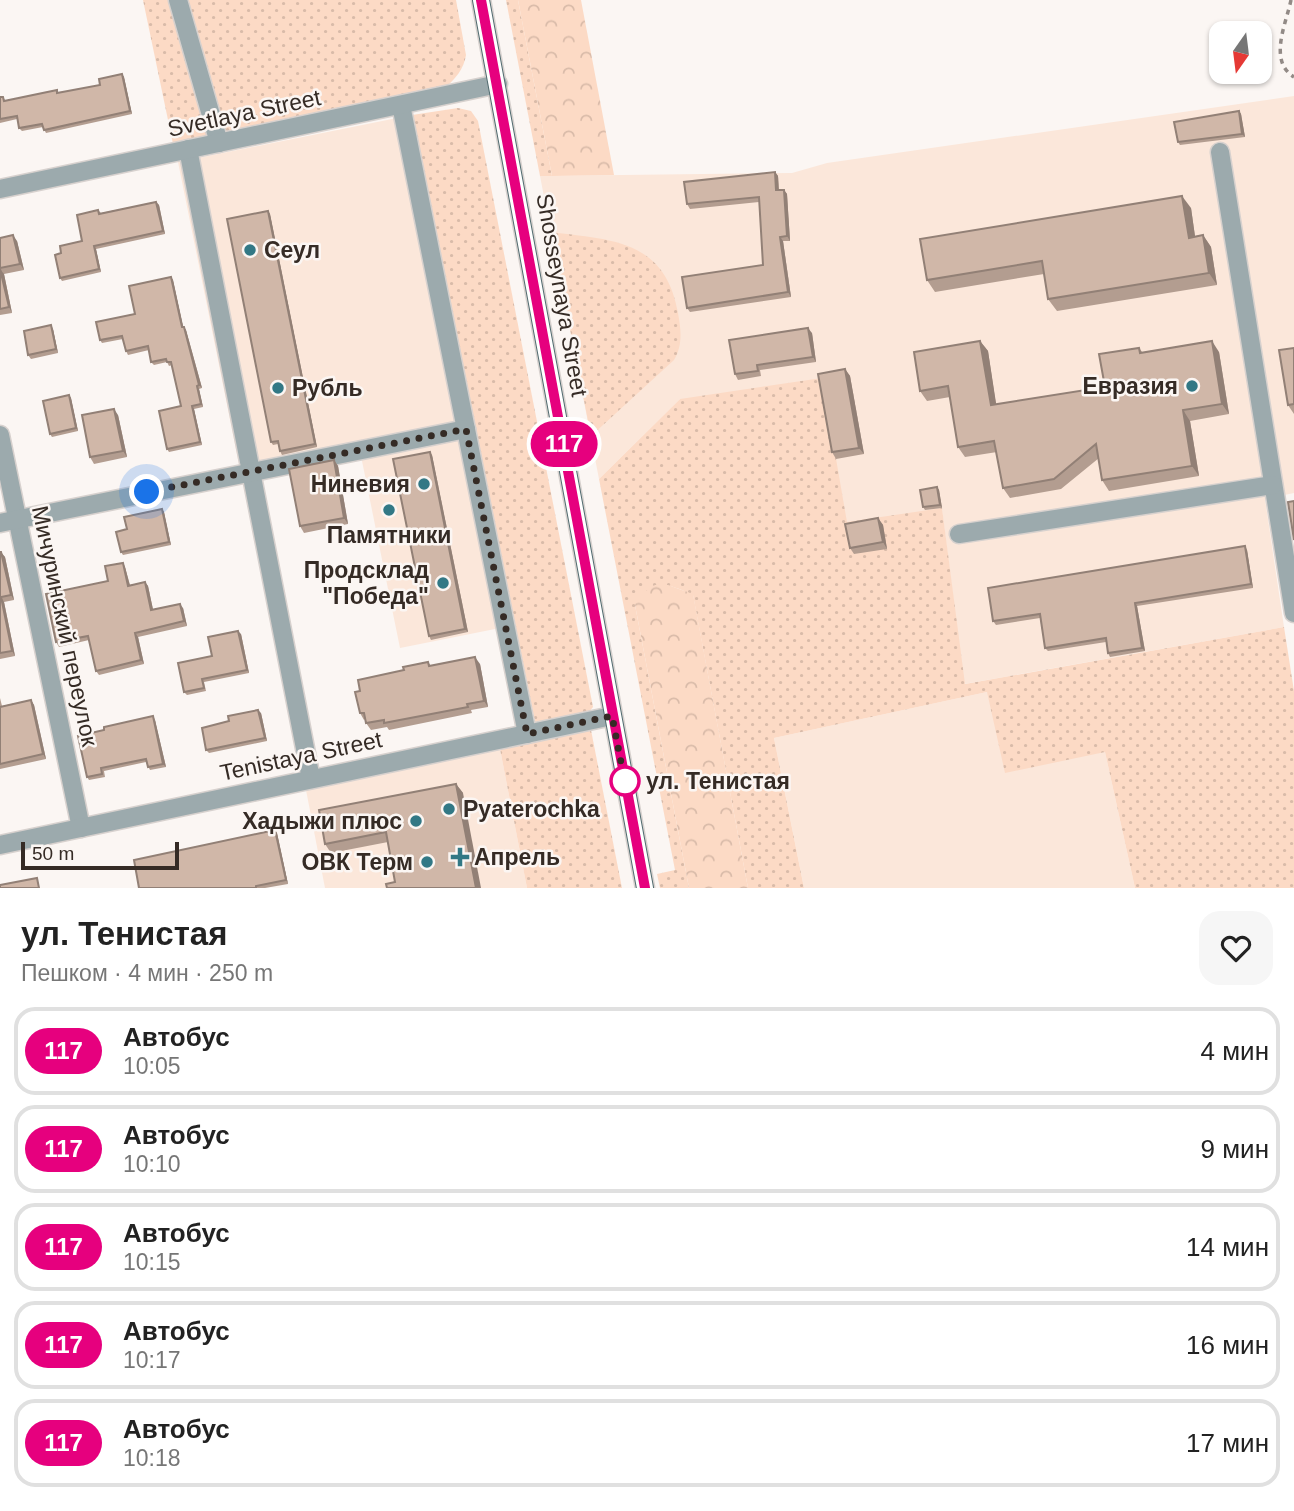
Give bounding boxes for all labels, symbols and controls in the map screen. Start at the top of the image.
north arrow [1209,21,1272,84]
map controls [1209,21,1272,84]
street label: Svetlaya Street [165,84,324,142]
street label: Shosseynaya Street [531,191,593,399]
place label: Сеул [264,237,320,263]
marker: Сеул [242,242,258,258]
place label: Евразия [1082,373,1178,399]
place label: Рубль [292,375,363,401]
marker: Евразия [1184,378,1200,394]
marker: Рубль [270,380,286,396]
line badge: 117 [524,421,604,467]
text: 117 [545,430,583,457]
place label: Ниневия [311,471,410,497]
your location [129,474,164,509]
marker: Ниневия [416,476,432,492]
marker: Памятники [381,502,397,518]
street label: Мичуринский переулок [27,503,103,750]
place label: Памятники [327,522,451,548]
place label: Продсклад "Победа" [304,557,429,609]
marker: Продсклад "Победа" [435,575,451,591]
street label: Tenistaya Street [218,726,385,786]
marker: ул. Тенистая [610,766,640,796]
place label: ул. Тенистая [646,768,790,794]
place label: Pyaterochka [463,796,600,822]
marker: Pyaterochka [441,801,457,817]
place label: Хадыжи плюс [242,808,402,834]
marker: Хадыжи плюс [408,813,424,829]
scale bar [21,839,178,871]
text: 50 m [32,843,74,864]
place label: Апрель [474,844,560,870]
place label: ОВК Терм [302,849,413,875]
marker: Апрель [452,849,468,865]
marker: ОВК Терм [419,854,435,870]
button: heart [1199,911,1273,985]
text: ул. Тенистая [21,915,227,952]
text: Пешком · 4 мин · 250 m [21,960,273,986]
text: Автобус [123,1022,230,1052]
text: 4 мин [1201,1036,1269,1066]
text: 117 [44,1037,83,1064]
text: 10:05 [123,1053,181,1079]
text: Автобус [123,1120,230,1150]
text: 9 мин [1201,1134,1269,1164]
text: 117 [44,1135,83,1162]
text: 10:10 [123,1151,181,1177]
text: Автобус [123,1218,230,1248]
text: 14 мин [1186,1232,1269,1262]
text: 117 [44,1233,83,1260]
text: 10:15 [123,1249,181,1275]
text: Автобус [123,1316,230,1346]
text: 16 мин [1186,1330,1269,1360]
text: 117 [44,1331,83,1358]
text: 10:17 [123,1347,181,1373]
text: Автобус [123,1414,230,1444]
text: 17 мин [1186,1428,1269,1458]
text: 117 [44,1429,83,1456]
text: 10:18 [123,1445,181,1471]

